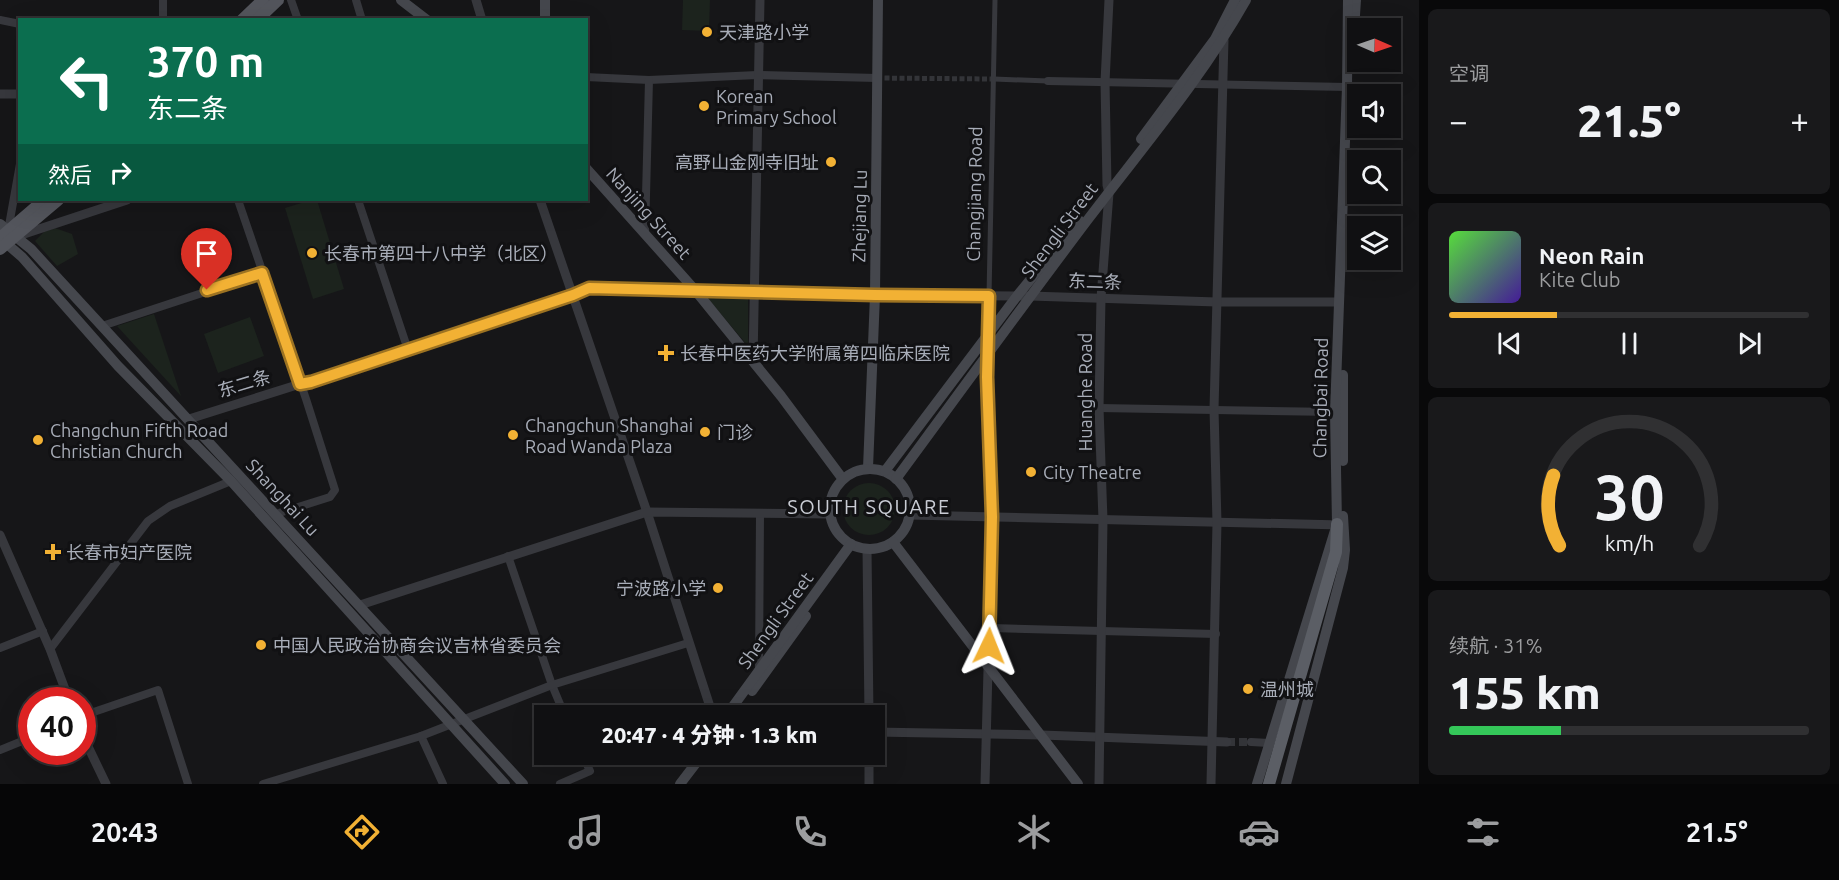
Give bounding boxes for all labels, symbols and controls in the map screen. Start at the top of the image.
north arrow [1347,18,1401,72]
map controls [1347,18,1401,270]
place label: 天津路小学 [719,22,809,42]
marker: 天津路小学 [700,25,714,39]
text: 370 m [147,38,264,85]
icon: left [48,42,126,120]
text: 空调 [1449,62,1489,85]
button: sound [1347,84,1401,138]
place label: Korean Primary School [716,86,837,127]
text: 东二条 [147,93,228,123]
text: 21.5° [1577,95,1681,146]
marker: Korean Primary School [697,99,711,113]
text: − [1449,102,1468,139]
text: + [1790,102,1809,139]
street label: Changjiang Road [963,126,985,262]
button: search [1347,150,1401,204]
place label: 高野山金刚寺旧址 [675,152,819,172]
marker: 高野山金刚寺旧址 [824,155,838,169]
icon: right [104,156,137,189]
text: 然后 [48,162,92,187]
street label: Nanjing Street [603,163,695,263]
street label: Zhejiang Lu [848,170,870,262]
street label: Shengli Street [1017,179,1101,281]
button: layers [1347,216,1401,270]
pin [181,228,232,290]
icon: arrive [190,237,223,270]
place label: 长春市第四十八中学（北区） [324,243,558,263]
text: Neon Rain [1539,243,1644,268]
marker: 长春市第四十八中学（北区） [305,246,319,260]
text: Kite Club [1539,268,1621,291]
street label: 东二条 [1068,270,1122,292]
icon: previous [1493,327,1526,360]
icon: pause [1613,327,1646,360]
icon: next [1733,327,1766,360]
street label: Huanghe Road [1075,333,1095,451]
street label: Changbai Road [1309,337,1331,459]
place label: 长春中医药大学附属第四临床医院 [680,343,950,363]
marker: 长春中医药大学附属第四临床医院 [657,344,675,362]
street label: 东二条 [215,366,273,400]
place label: Changchun Shanghai Road Wanda Plaza [525,415,693,456]
place label: Changchun Fifth Road Christian Church [50,420,228,461]
place label: 门诊 [717,422,753,442]
marker: 门诊 [698,425,712,439]
marker: Changchun Shanghai Road Wanda Plaza [506,428,520,442]
marker: Changchun Fifth Road Christian Church [31,433,45,447]
street label: Shanghai Lu [243,455,323,539]
place label: City Theatre [1043,462,1142,482]
text: 30 [1594,462,1664,532]
marker: City Theatre [1024,465,1038,479]
district label: SOUTH SQUARE [787,495,951,518]
text: km/h [1604,531,1654,555]
place label: 长春市妇产医院 [66,542,192,562]
marker: 长春市妇产医院 [44,543,62,561]
street label: Shengli Street [733,568,817,672]
place label: 宁波路小学 [616,578,706,598]
marker: 宁波路小学 [711,581,725,595]
position arrow [957,614,1021,678]
text: 续航 · 31% [1449,634,1542,657]
place label: 中国人民政治协商会议吉林省委员会 [273,635,561,655]
marker: 中国人民政治协商会议吉林省委员会 [254,638,268,652]
text: 155 km [1449,667,1601,718]
place label: 温州城 [1260,679,1314,699]
marker: 温州城 [1241,682,1255,696]
speed limit sign: 40 [18,687,96,765]
text: 20:47 · 4 分钟 · 1.3 km [602,722,817,747]
icon: directions [341,811,383,853]
icon: music [565,811,607,853]
icon: phone [789,811,831,853]
icon: climate [1013,811,1055,853]
icon: car [1238,811,1280,853]
icon: filters [1462,811,1504,853]
text: 20:43 [91,817,159,847]
text: 21.5° [1686,817,1748,847]

